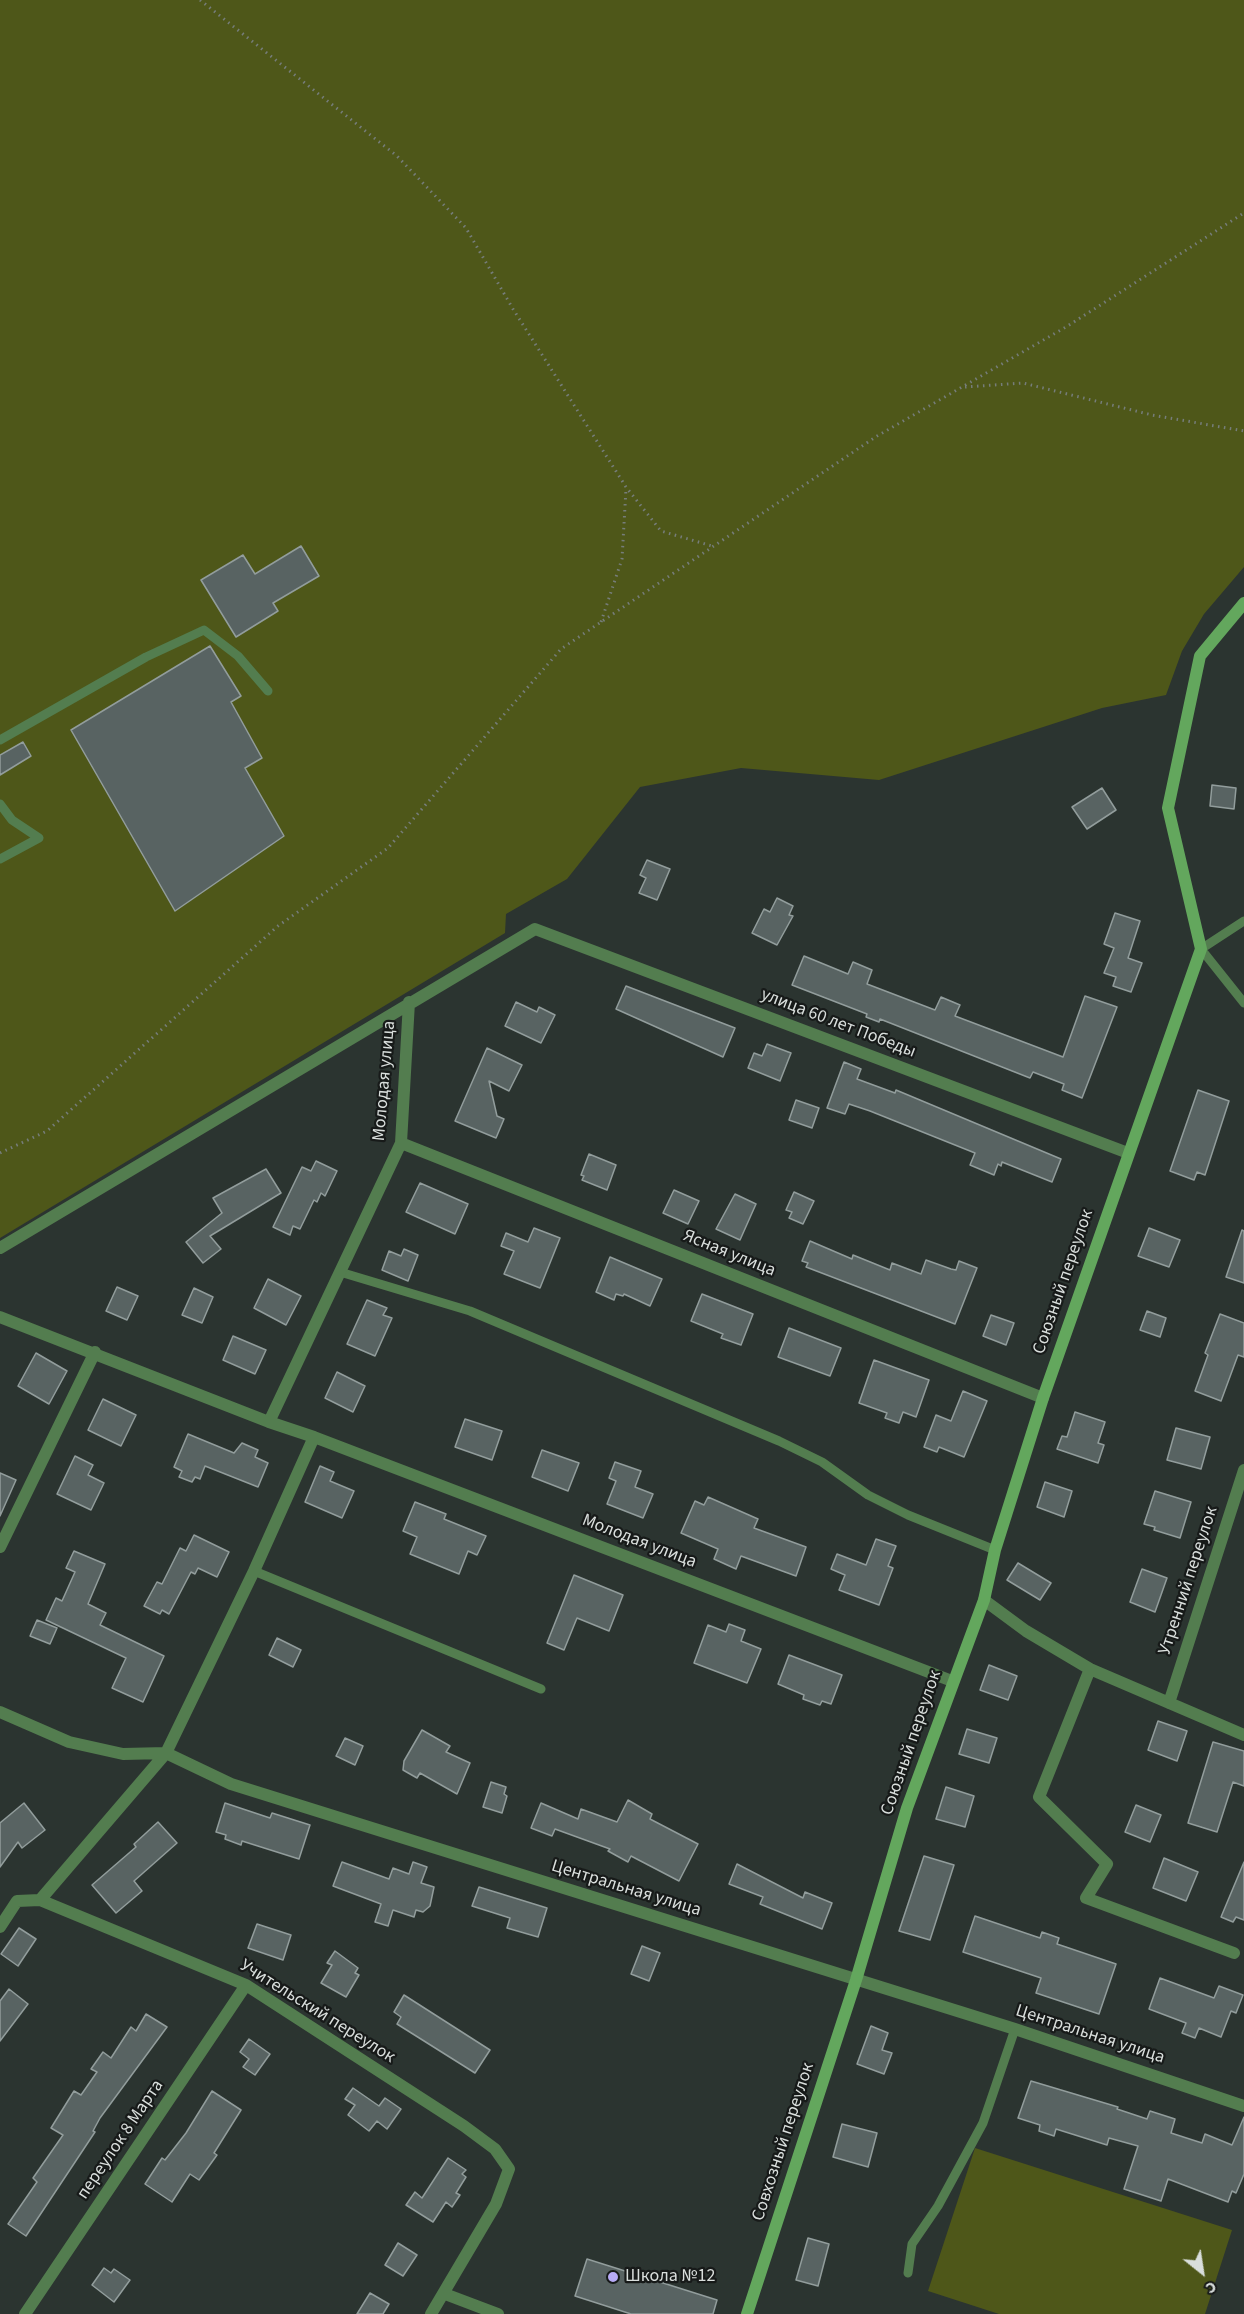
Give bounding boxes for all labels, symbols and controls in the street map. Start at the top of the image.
street label: улица 60 лет Победы [757,984,919,1064]
street label: Молодая улица [369,1020,401,1142]
street label: Союзный переулок [1029,1207,1099,1357]
street label: Ясная улица [680,1226,778,1282]
street label: Утренний переулок [1155,1504,1223,1658]
street label: Молодая улица [579,1510,699,1574]
street label: Союзный переулок [877,1668,947,1818]
street label: Центральная улица [549,1856,703,1922]
street label: Учительский переулок [235,1955,399,2069]
street label: Центральная улица [1013,2001,1167,2069]
street label: Совхозный переулок [748,2060,820,2224]
street label: переулок 8 Марта [73,2076,169,2204]
north arrow [1172,2242,1232,2302]
place label: Школа №12 [625,2266,715,2288]
marker: Школа №12 [606,2270,620,2284]
text: С [1201,2276,1221,2299]

